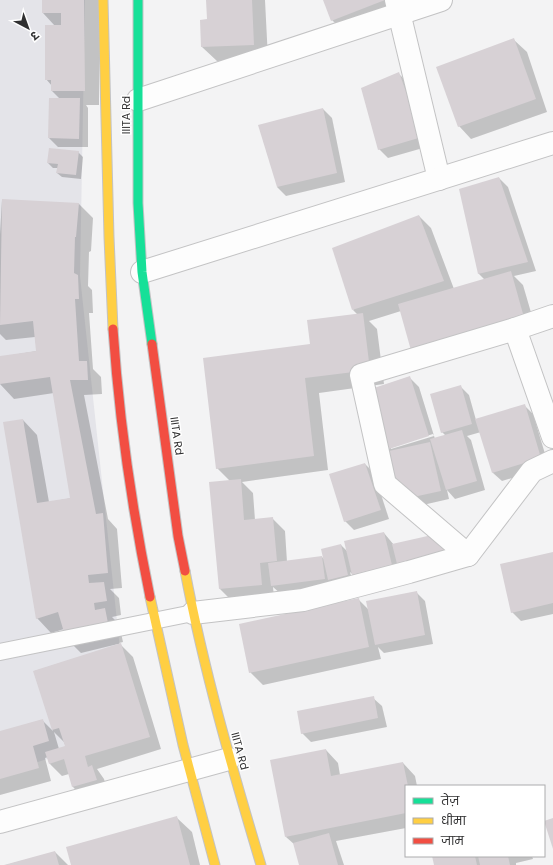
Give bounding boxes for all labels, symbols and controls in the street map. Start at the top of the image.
north arrow [8,8,48,48]
text: उ [26,27,43,44]
street label: IIITA Rd [118,96,134,134]
street label: IIITA Rd [166,416,188,456]
street label: IIITA Rd [227,730,253,772]
legend [405,785,545,857]
text: तेज़ [440,792,460,809]
text: धीमा [441,812,467,829]
text: जाम [440,832,465,849]

